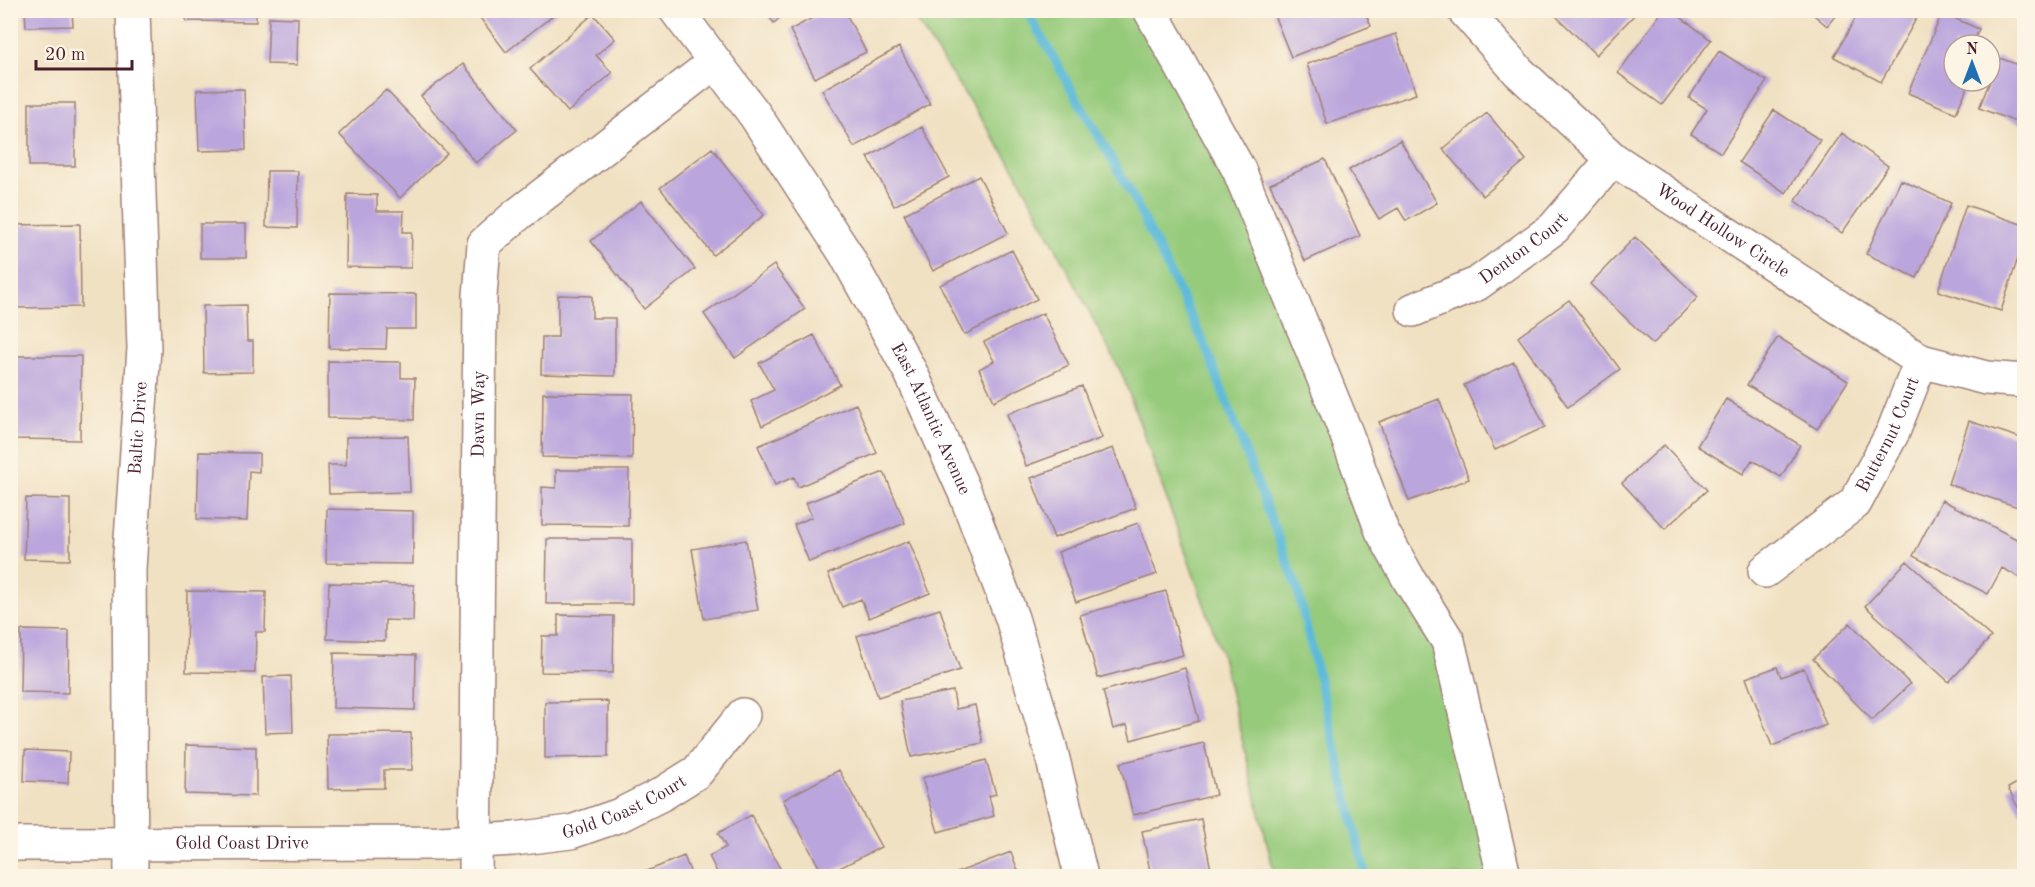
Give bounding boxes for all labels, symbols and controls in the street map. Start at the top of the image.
scale bar [36,33,132,71]
north arrow [1942,33,2002,93]
text: N [1966,42,1979,58]
text: 20 m [45,46,85,64]
street label: Wood Hollow Circle [1653,181,1793,281]
street label: Denton Court [1476,209,1572,288]
street label: East Atlantic Avenue [887,340,974,498]
street label: Dawn Way [470,370,488,458]
street label: Butternut Court [1853,374,1923,495]
street label: Baltic Drive [126,381,151,476]
street label: Gold Coast Court [561,772,690,842]
street label: Gold Coast Drive [175,834,309,853]

